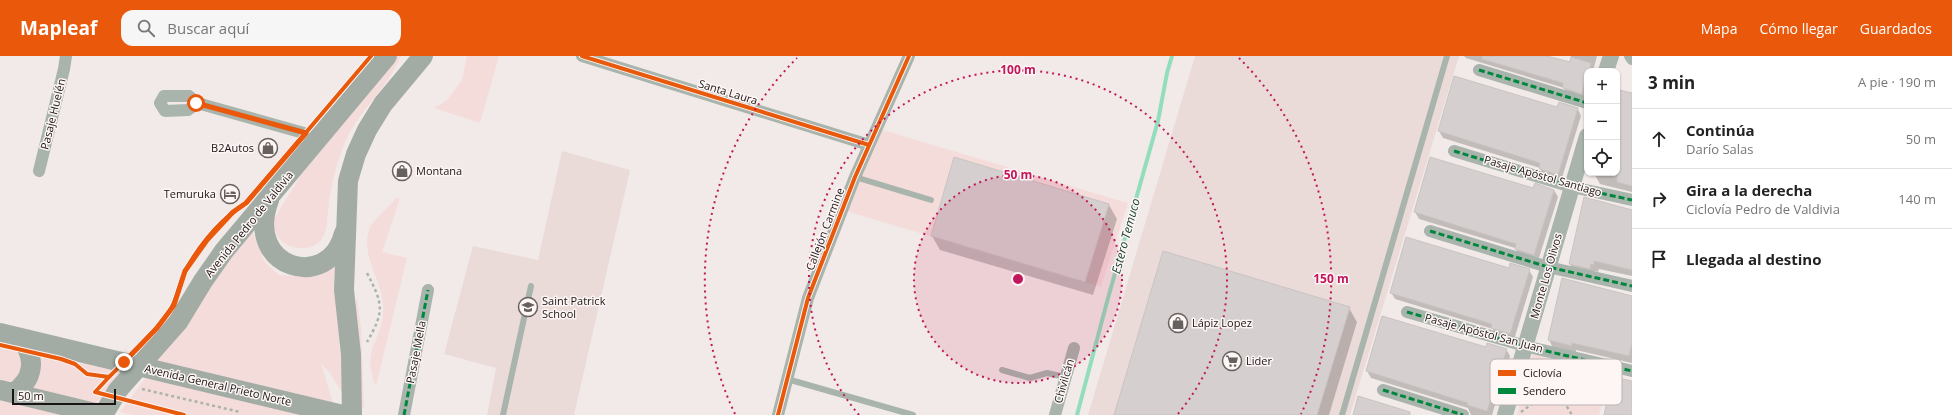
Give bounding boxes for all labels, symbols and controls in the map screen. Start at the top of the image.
search box [121,10,401,46]
text: Mapleaf [20,15,97,41]
icon: search [135,17,157,39]
text: Buscar aquí [167,18,249,38]
text: Mapa [1701,19,1737,38]
text: Cómo llegar [1759,19,1838,38]
text: Guardados [1860,19,1932,38]
text: 100 m [1000,61,1036,78]
map controls [1584,68,1620,176]
button: + [1584,68,1620,104]
text: 3 min [1648,71,1695,94]
text: A pie · 190 m [1858,73,1936,91]
street label: Santa Laura [697,75,760,108]
street label: Pasaje Huelén [36,77,69,151]
route start [187,94,205,112]
button: − [1584,104,1620,140]
text: Continúa [1686,120,1755,140]
icon: ahead [1648,128,1670,150]
text: 50 m [1906,130,1936,148]
shop icon: B2Autos [257,137,279,159]
place label: B2Autos [211,140,254,155]
button: locate [1584,140,1620,176]
text: Darío Salas [1686,140,1754,158]
street label: Pasaje Apóstol Santiago [1482,152,1604,200]
shop icon: Montana [391,160,413,182]
place label: Montana [416,163,462,178]
text: 50 m [1004,166,1032,183]
street label: Avenida Pedro de Valdivia [201,167,296,280]
text: Gira a la derecha [1686,180,1812,200]
hotel icon: Temuruka [219,183,241,205]
street label: Callejón Carmine [802,185,847,272]
place label: Temuruka [164,186,216,201]
icon: right [1648,188,1670,210]
text: 140 m [1898,190,1936,208]
water label: Estero Temuco [1107,196,1144,275]
text: Ciclovía Pedro de Valdivia [1686,200,1840,218]
street label: Monte Los Olivos [1526,231,1565,320]
icon: arrive [1648,248,1670,270]
text: Llegada al destino [1686,249,1821,269]
text: 150 m [1313,270,1349,287]
centre of rings [1011,272,1025,286]
place label: Saint Patrick School [542,293,606,321]
school or university icon: Saint Patrick School [517,296,539,318]
street label: Pasaje Apóstol San Juan [1423,309,1545,356]
shop icon: Lápiz Lopez [1167,312,1189,334]
place label: Lápiz Lopez [1192,315,1252,330]
street label: Pasaje Mella [402,319,429,385]
supermarket icon: Lider [1221,350,1243,372]
route end [115,353,133,371]
place label: Lider [1246,353,1272,368]
street label: Chivilcán [1050,357,1077,405]
legend [1490,359,1622,405]
street label: Avenida General Prieto Norte [143,360,293,409]
text: Ciclovía [1523,365,1562,380]
text: Sendero [1523,383,1566,398]
scale bar [12,387,116,406]
text: 50 m [18,388,44,403]

